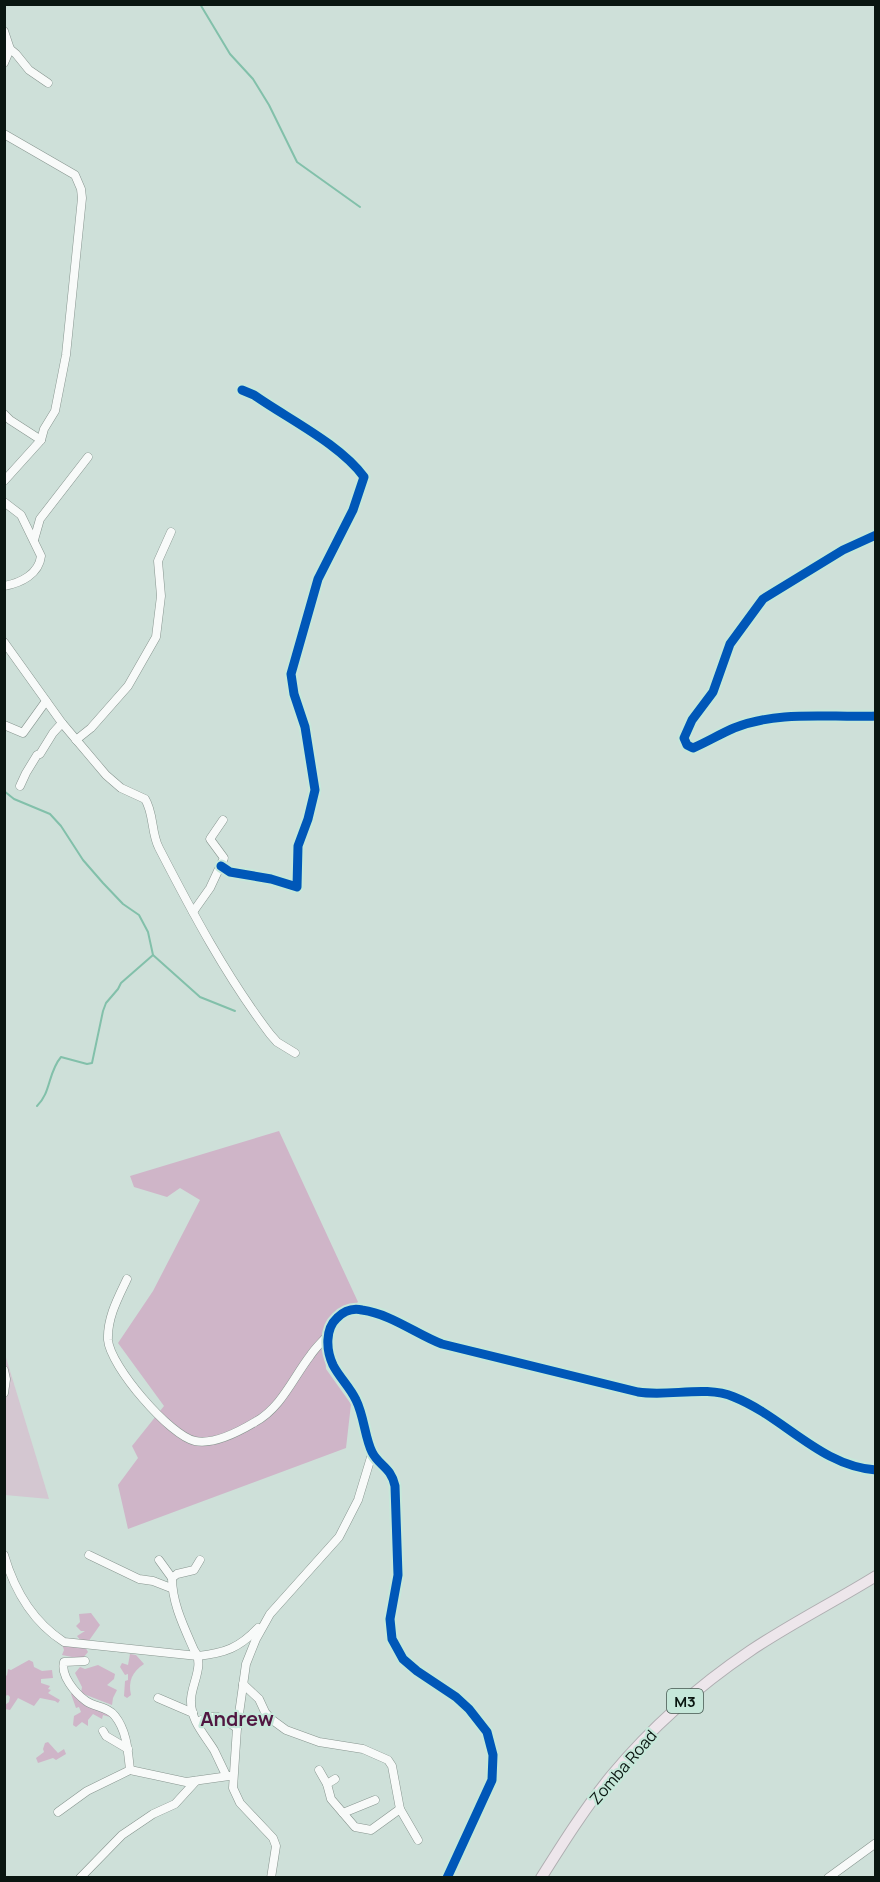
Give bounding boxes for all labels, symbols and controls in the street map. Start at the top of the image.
road number: M3 [667,1689,703,1713]
district label: Andrew [200,1705,274,1732]
street label: Zomba Road [584,1725,662,1809]

